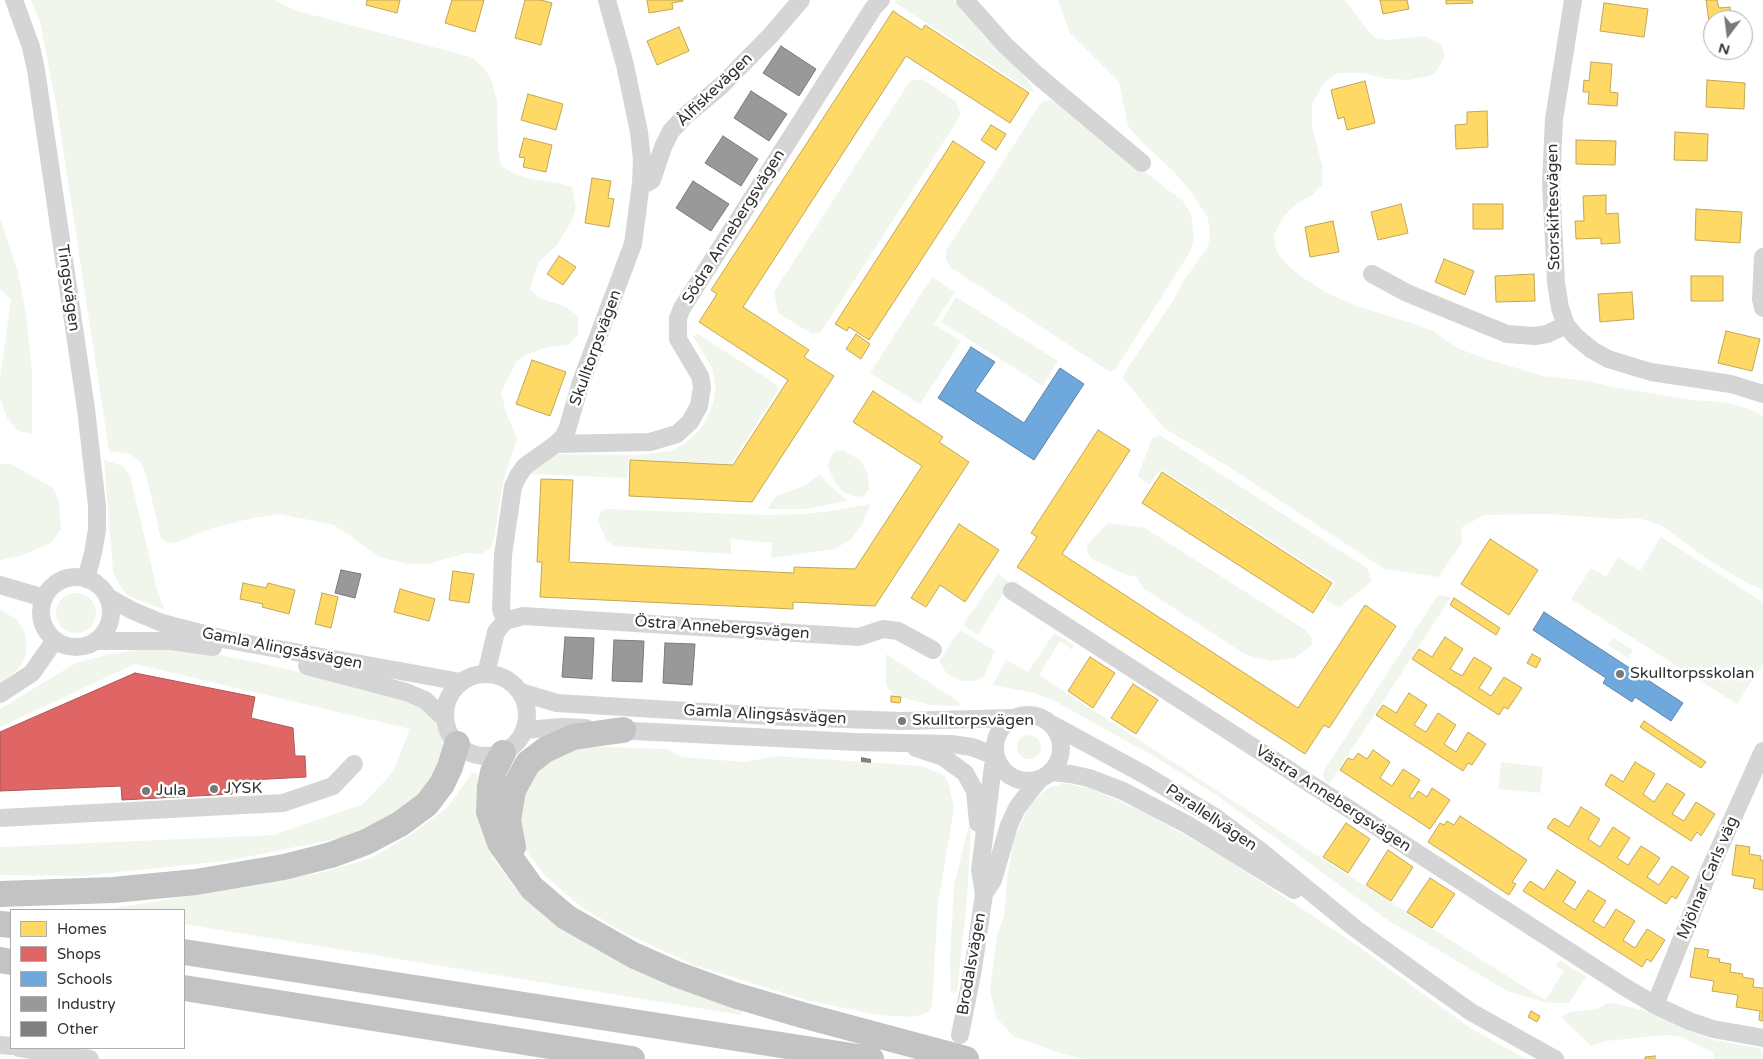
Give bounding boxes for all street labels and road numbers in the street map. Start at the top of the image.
street label: Ålfiskevägen [673,49,757,131]
street label: Storskiftesvägen [1543,144,1565,270]
street label: Södra Annebergsvägen [679,146,789,308]
street label: Tingsvägen [52,243,84,333]
street label: Skulltorpsvägen [566,287,626,409]
street label: Östra Annebergsvägen [634,612,810,644]
street label: Gamla Alingsåsvägen [200,624,364,674]
street label: Gamla Alingsåsvägen [683,701,847,729]
street label: Västra Annebergsvägen [1252,741,1414,857]
street label: Parallellvägen [1162,780,1260,856]
street label: Mjölnar Carls väg [1673,814,1743,942]
street label: Brodalsvägen [954,911,990,1017]

